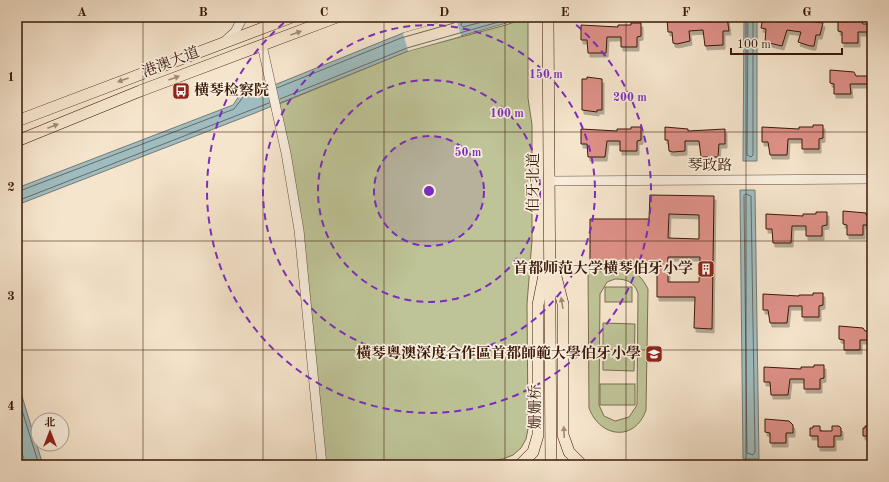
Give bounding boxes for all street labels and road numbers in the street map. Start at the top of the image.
street label: 港澳大道 [140,43,202,81]
street label: 伯牙北道 [525,153,542,213]
street label: 琴政路 [687,157,733,174]
street label: 姗姗桥 [527,384,544,430]

